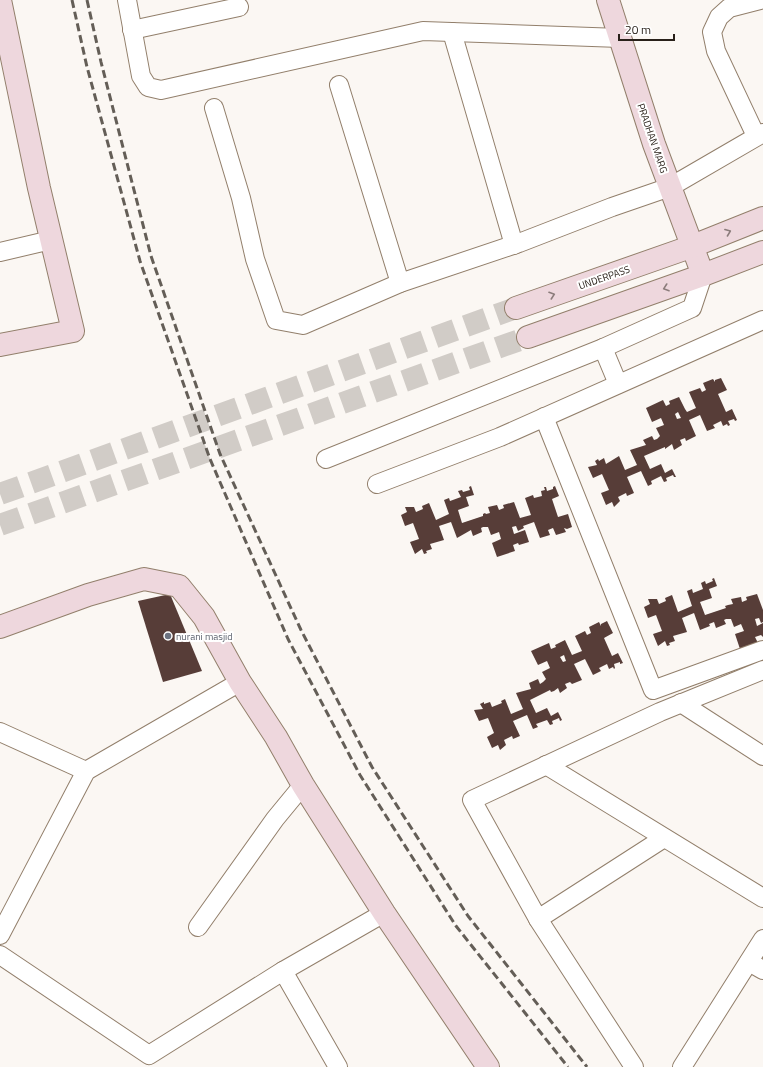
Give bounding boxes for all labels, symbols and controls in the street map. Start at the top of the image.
scale bar [619,16,674,42]
text: 20 m [625,20,651,39]
street label: PRADHAN MARG [634,101,671,175]
one-way arrow [723,229,731,237]
street label: UNDERPASS [576,262,632,293]
one-way arrow [662,284,669,292]
one-way arrow [549,292,556,300]
place label: nurani masjid [176,629,233,644]
marker: nurani masjid [163,631,173,641]

